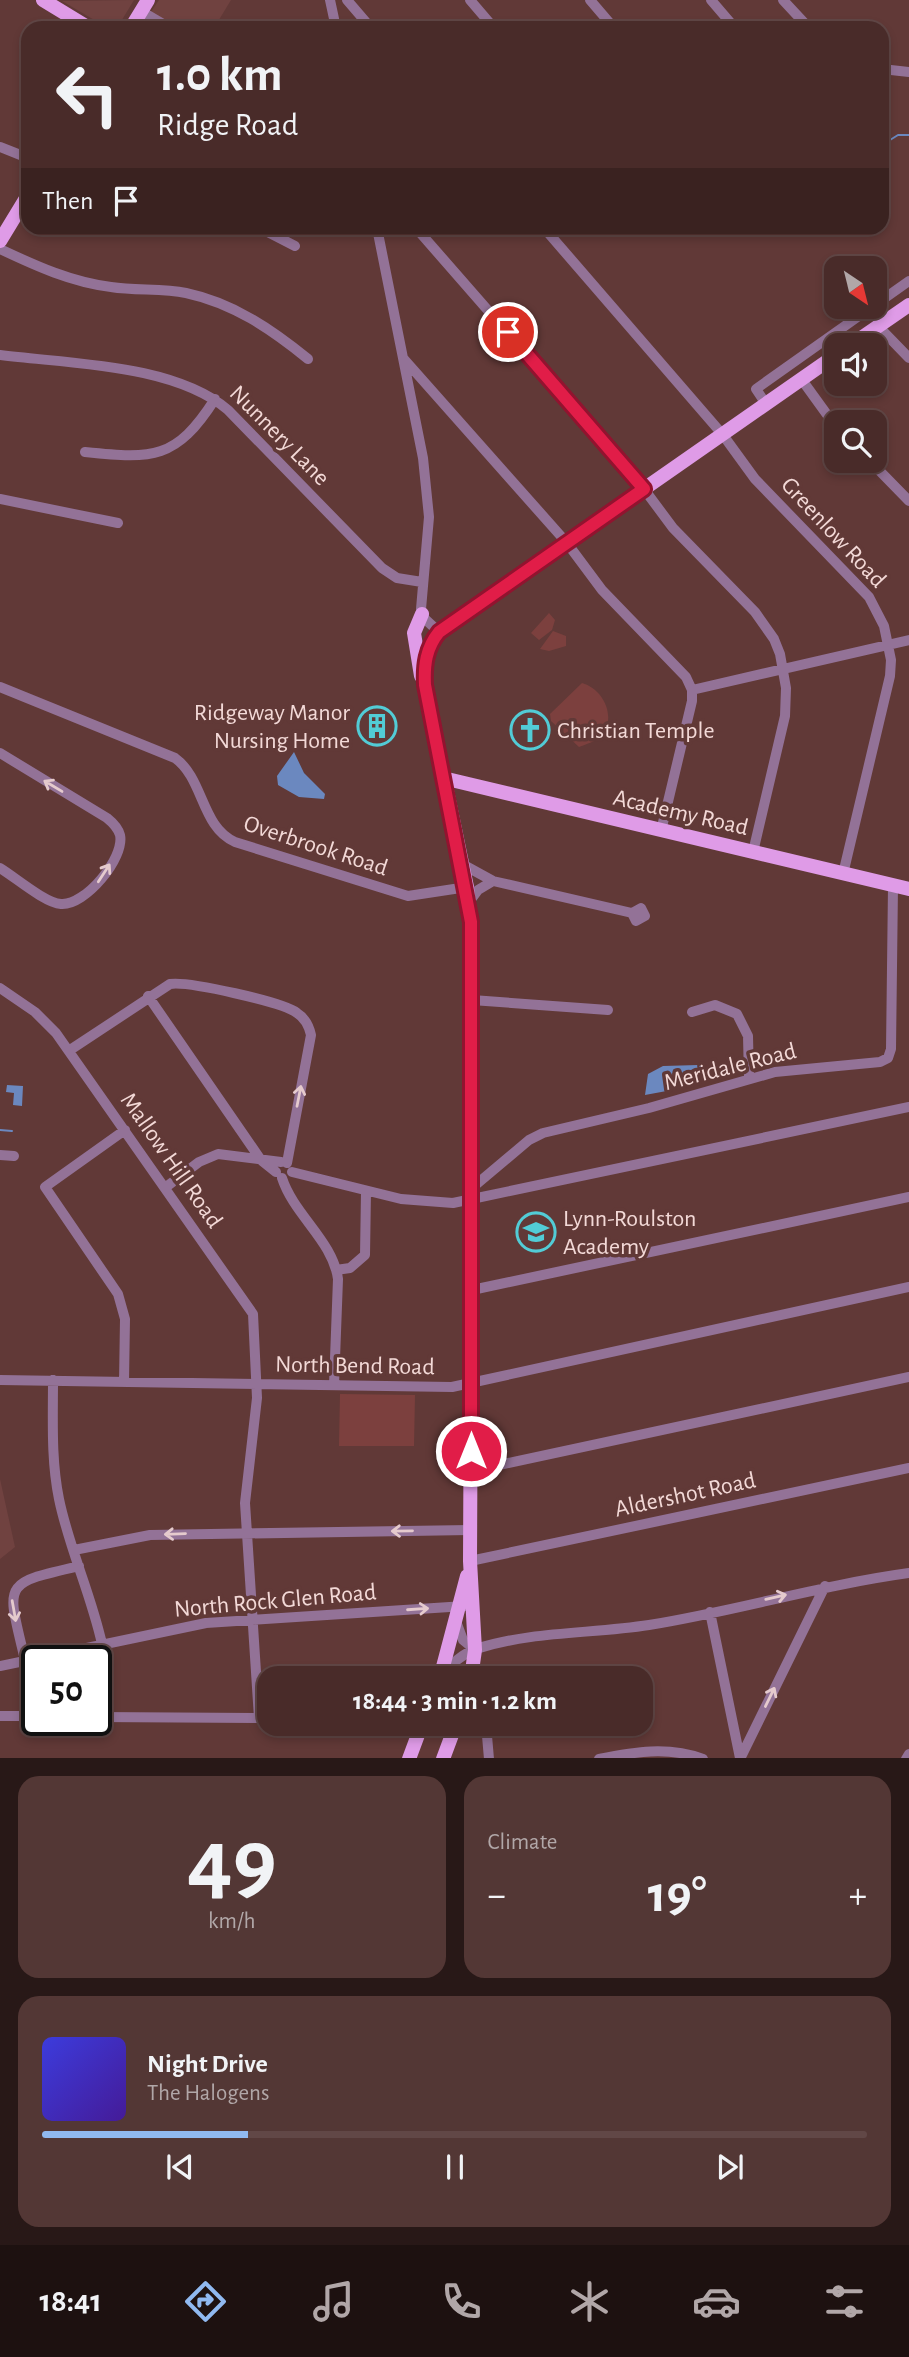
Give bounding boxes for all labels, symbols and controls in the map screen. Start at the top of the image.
icon: left [42,49,133,140]
text: 1.0 km [157,51,283,100]
text: Ridge Road [157,109,298,141]
icon: arrive [107,182,145,220]
text: Then [42,188,93,214]
north arrow [824,256,887,318]
map controls [824,256,887,473]
pin [478,302,538,362]
icon: arrive [489,313,527,351]
button: sound [824,333,887,396]
street label: Nunnery Lane [225,381,334,490]
button: search [824,410,887,473]
street label: Greenlow Road [776,473,890,593]
place label: Ridgeway Manor Nursing Home [194,701,350,753]
building icon: Ridgeway Manor Nursing Home [356,705,398,747]
church icon: Christian Temple [509,709,551,751]
place label: Christian Temple [557,719,714,743]
one-way arrow [44,778,64,792]
street label: Academy Road [611,786,751,840]
street label: Overbrook Road [241,811,391,881]
one-way arrow [97,864,111,883]
street label: Meridale Road [662,1039,799,1095]
one-way arrow [293,1085,307,1108]
street label: Mallow Hill Road [116,1089,227,1233]
place label: Lynn-Roulston Academy [563,1207,696,1259]
school or university icon: Lynn-Roulston Academy [515,1211,557,1253]
street label: North Bend Road [275,1353,435,1379]
position arrow [434,1414,508,1488]
street label: Aldershot Road [613,1468,758,1522]
one-way arrow [391,1524,414,1538]
one-way arrow [163,1527,186,1541]
street label: North Rock Glen Road [173,1580,377,1622]
one-way arrow [764,1590,787,1604]
one-way arrow [8,1599,22,1622]
one-way arrow [406,1602,429,1615]
speed limit sign: 50 [21,1645,112,1736]
one-way arrow [763,1687,777,1708]
text: 18:44 · 3 min · 1.2 km [353,1688,557,1714]
text: 49 [187,1817,277,1908]
text: Climate [488,1831,557,1854]
text: 19° [648,1869,707,1921]
text: − [488,1877,506,1915]
text: + [849,1877,867,1915]
text: km/h [208,1910,255,1933]
text: Night Drive [147,2051,268,2077]
text: The Halogens [147,2082,269,2105]
icon: previous [161,2148,199,2186]
icon: pause [436,2148,474,2186]
icon: next [711,2148,749,2186]
icon: directions [181,2277,230,2326]
icon: music [309,2277,358,2326]
icon: phone [437,2277,486,2326]
icon: climate [565,2277,614,2326]
icon: car [692,2277,741,2326]
icon: filters [820,2277,869,2326]
text: 18:41 [39,2285,102,2317]

